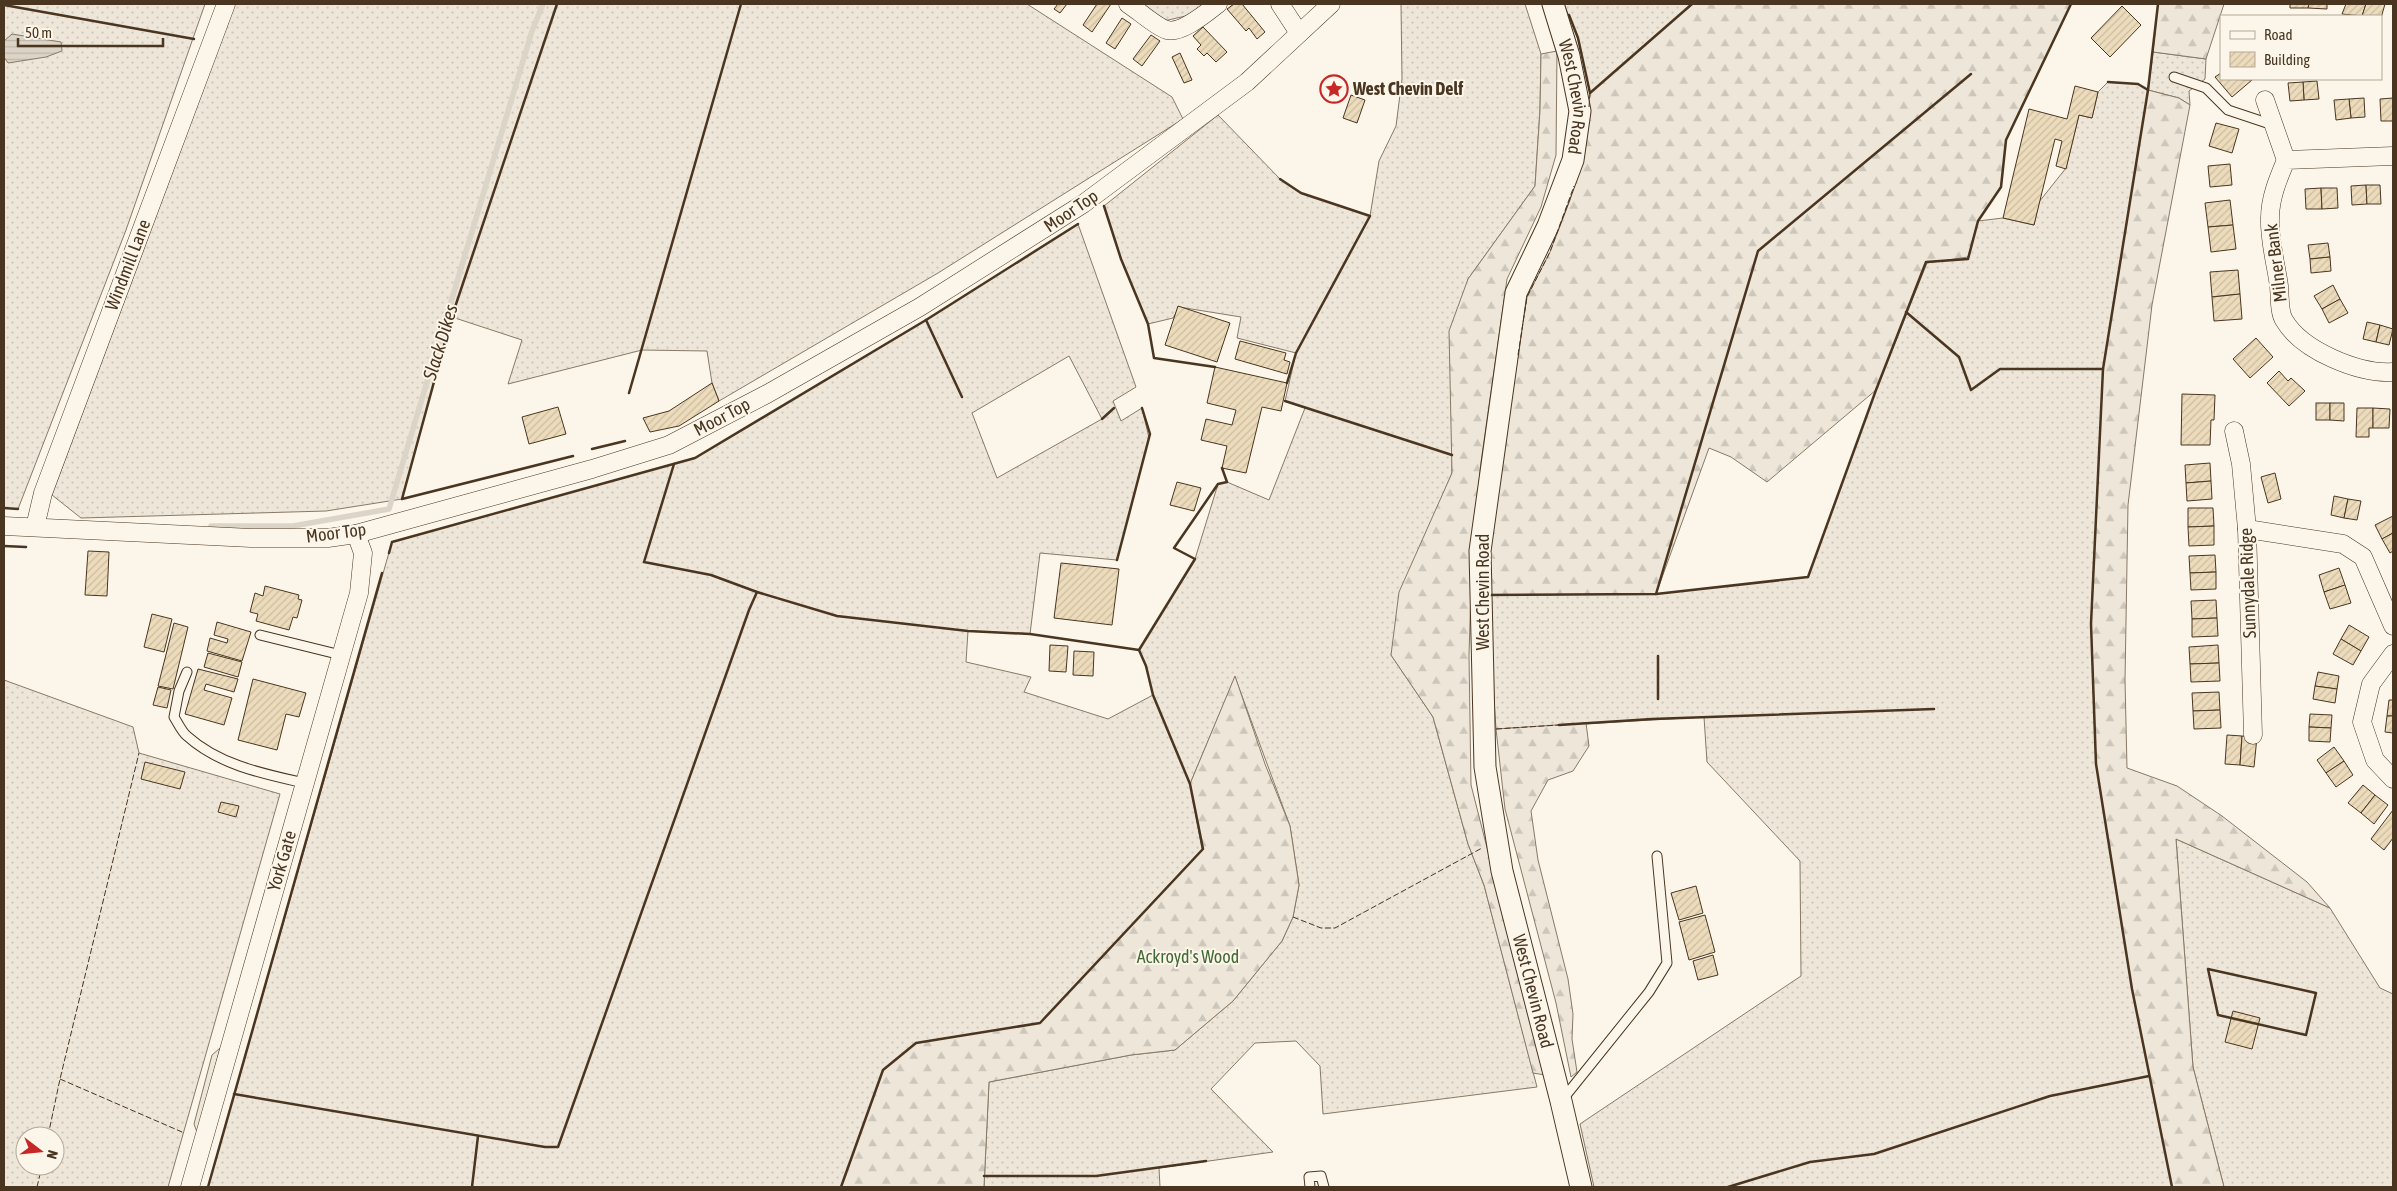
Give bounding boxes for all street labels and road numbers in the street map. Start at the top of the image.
street label: West Chevin Road [1555,37,1591,156]
street label: Moor Top [1040,185,1102,236]
street label: Windmill Lane [101,216,155,313]
street label: Milner Bank [2260,222,2291,304]
street label: Moor Top [690,393,753,440]
street label: Moor Top [305,518,367,547]
street label: Sunnydale Ridge [2235,528,2260,639]
street label: West Chevin Road [1472,534,1493,650]
street label: York Gate [263,828,300,894]
street label: West Chevin Road [1509,932,1558,1050]

